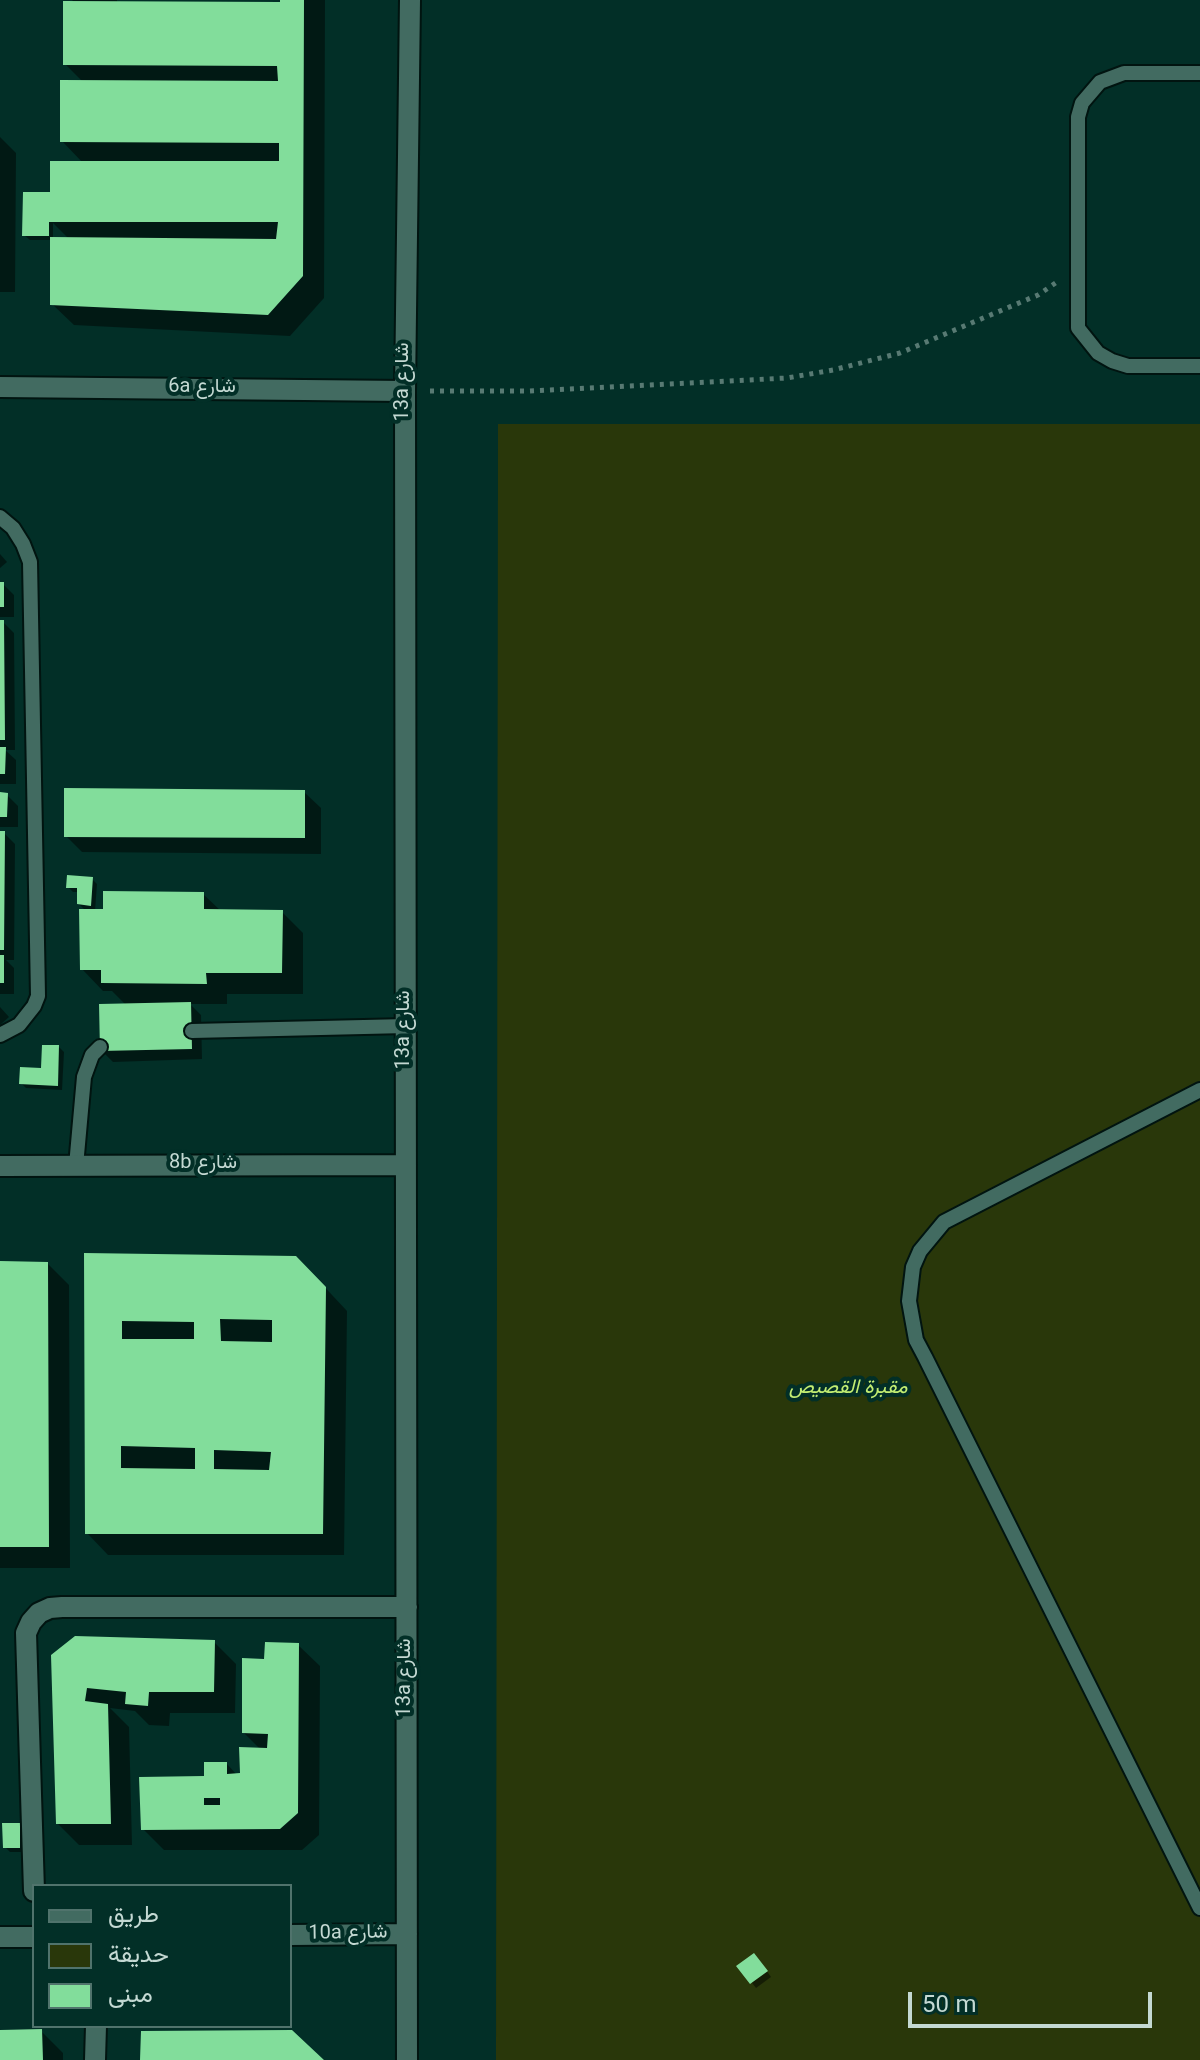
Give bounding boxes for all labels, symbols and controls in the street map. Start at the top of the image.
street label: 13a شارع [393,343,417,421]
street label: 6a شارع [168,377,236,401]
street label: 13a شارع [394,991,418,1069]
street label: 8b شارع [169,1153,237,1177]
park label: مقبرة القصيص [789,1378,907,1402]
street label: 13a شارع [395,1639,419,1717]
legend [32,1884,292,2028]
text: طريق [108,1897,159,1935]
street label: 10a شارع [308,1922,388,1948]
text: حديقة [108,1937,169,1975]
scale bar [912,1976,1156,2026]
text: مبنى [108,1977,153,2015]
text: 50 m [922,1987,976,2025]

